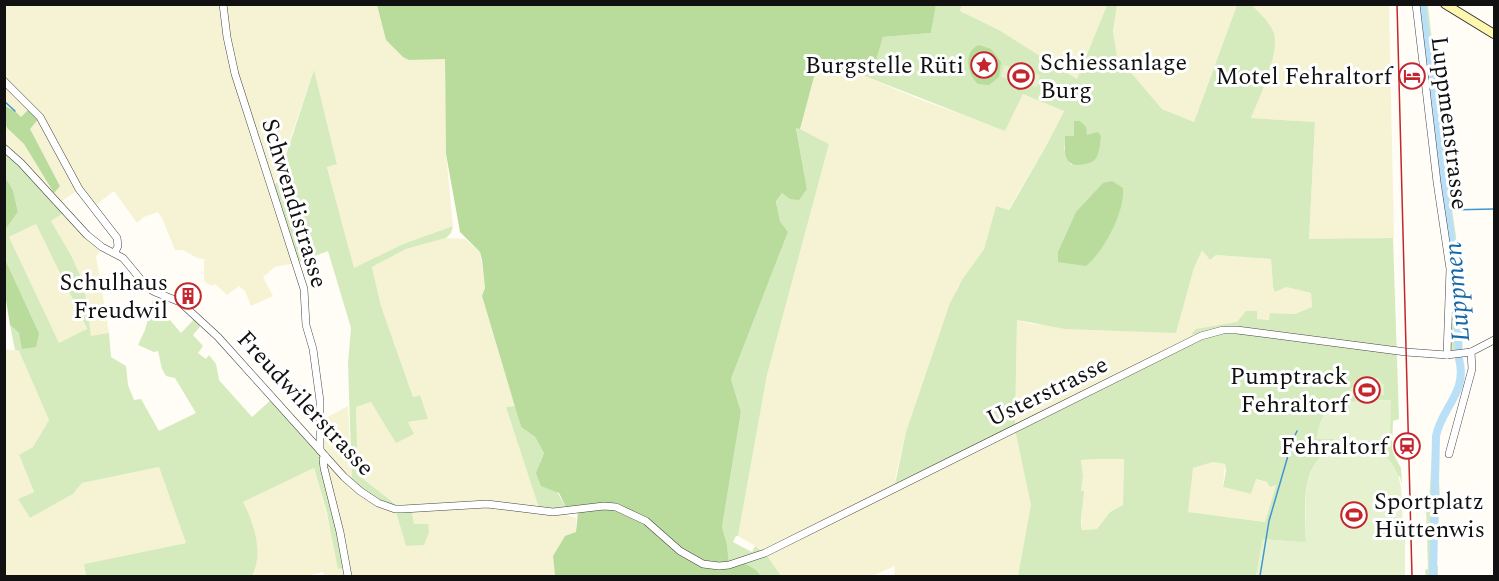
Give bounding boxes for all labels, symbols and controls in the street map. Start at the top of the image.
street label: Luppmenstrasse [1421,34,1478,212]
place label: Schiessanlage Burg [1040,45,1187,109]
place label: Burgstelle Rüti [805,48,964,84]
place icon: Burgstelle Rüti [969,50,999,80]
place label: Motel Fehraltorf [1215,59,1394,95]
sports icon: Schiessanlage Burg [1006,61,1036,91]
hotel icon: Motel Fehraltorf [1397,61,1427,91]
street label: Schwendistrasse [251,114,337,292]
water label: Luppmen [1433,240,1481,343]
place label: Schulhaus Freudwil [59,265,168,329]
building icon: Schulhaus Freudwil [173,281,203,311]
street label: Freudwilerstrasse [228,323,383,485]
street label: Usterstrasse [981,347,1114,437]
place label: Pumptrack Fehraltorf [1230,359,1350,423]
sports icon: Pumptrack Fehraltorf [1352,375,1382,405]
place label: Fehraltorf [1281,429,1390,465]
station icon: Fehraltorf [1392,431,1422,461]
place label: Sportplatz Hüttenwis [1374,484,1485,548]
sports icon: Sportplatz Hüttenwis [1339,500,1369,530]

